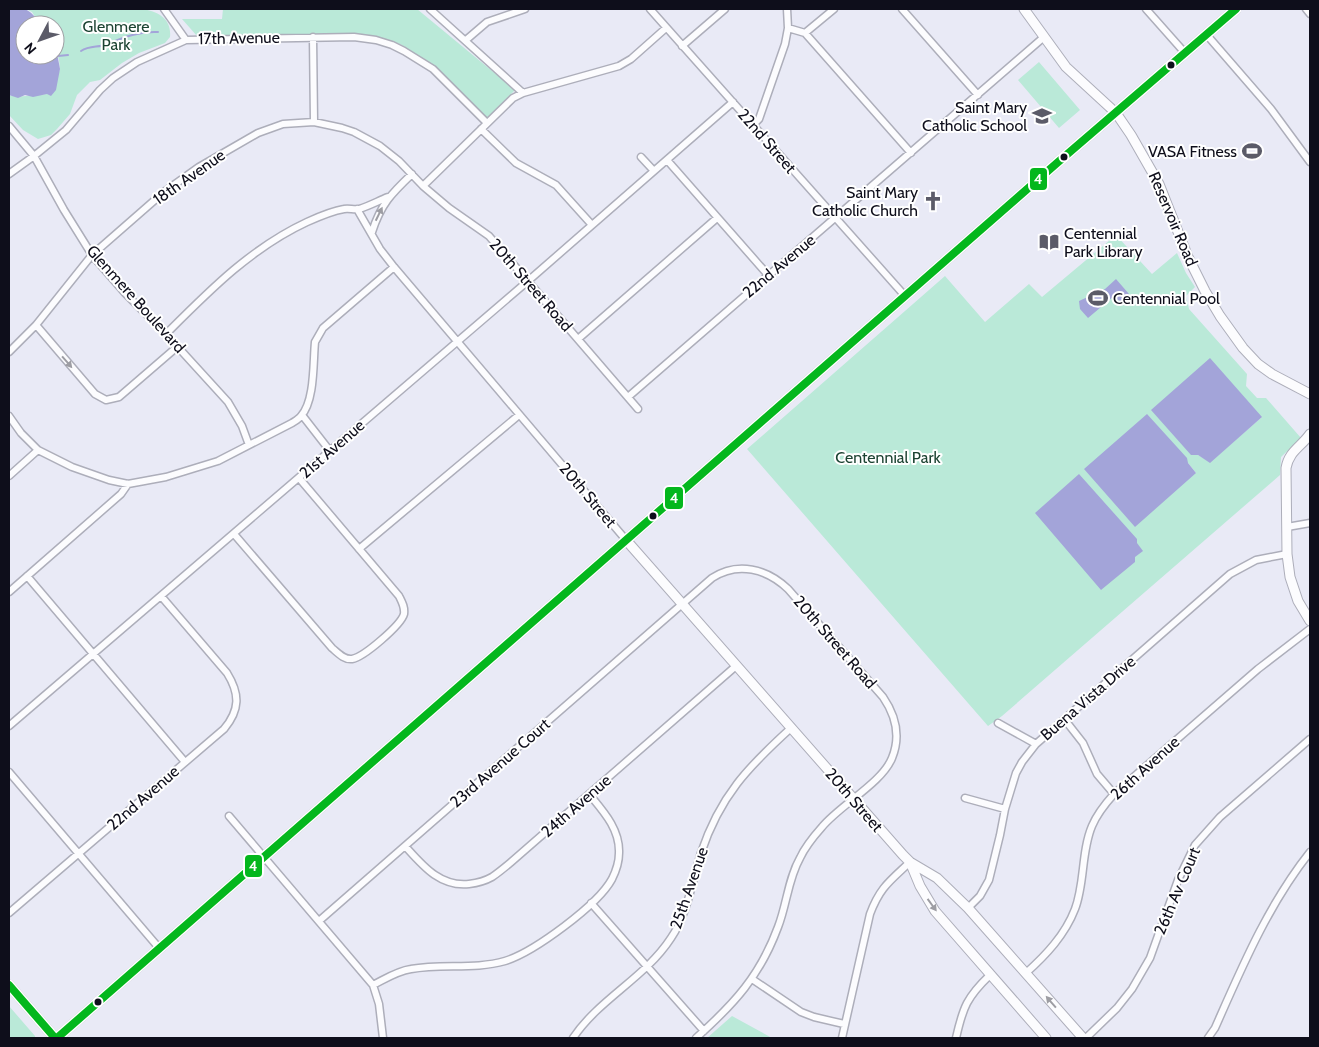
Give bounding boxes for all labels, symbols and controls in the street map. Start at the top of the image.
north arrow [15,15,65,65]
park label: Glenmere Park [83,17,149,54]
street label: 17th Avenue [198,28,280,48]
text: N [20,39,40,58]
unlabelled marker [1166,60,1176,70]
place label: Saint Mary Catholic School [922,98,1027,135]
street label: 22nd Street [734,105,801,178]
school or university icon: Saint Mary Catholic School [1031,105,1053,127]
sports icon: VASA Fitness [1241,140,1263,162]
place label: VASA Fitness [1148,142,1237,161]
street label: 18th Avenue [149,145,229,209]
unlabelled marker [1059,152,1069,162]
line badge: 4 [1029,167,1048,191]
street label: Reservoir Road [1145,169,1201,269]
text: 4 [1034,170,1042,188]
place label: Saint Mary Catholic Church [812,183,918,220]
church icon: Saint Mary Catholic Church [922,190,944,212]
one-way arrow [374,207,383,222]
place label: Centennial Park Library [1064,224,1142,261]
street label: 22nd Avenue [739,230,819,302]
library icon: Centennial Park Library [1038,231,1060,253]
street label: 20th Street Road [486,235,576,335]
street label: Glenmere Boulevard [83,241,189,357]
sports icon: Centennial Pool [1087,287,1109,309]
place label: Centennial Pool [1113,289,1220,308]
one-way arrow [62,355,73,368]
street label: 21st Avenue [296,416,368,482]
park label: Centennial Park [835,448,941,467]
street label: 20th Street [556,459,621,532]
line badge: 4 [664,486,684,510]
text: 4 [670,489,678,507]
unlabelled marker [648,511,658,521]
street label: 20th Street Road [790,592,880,692]
street label: Buena Vista Drive [1037,652,1139,744]
street label: 23rd Avenue Court [446,714,554,811]
street label: 26th Avenue [1107,732,1183,804]
street label: 22nd Avenue [103,762,183,834]
street label: 20th Street [821,764,887,836]
street label: 24th Avenue [537,771,615,841]
street label: 26th Av Court [1150,844,1204,938]
street label: 25th Avenue [666,845,712,931]
line badge: 4 [244,854,263,878]
text: 4 [249,857,257,875]
one-way arrow [926,898,937,911]
one-way arrow [1045,996,1057,1008]
unlabelled marker [93,997,103,1007]

